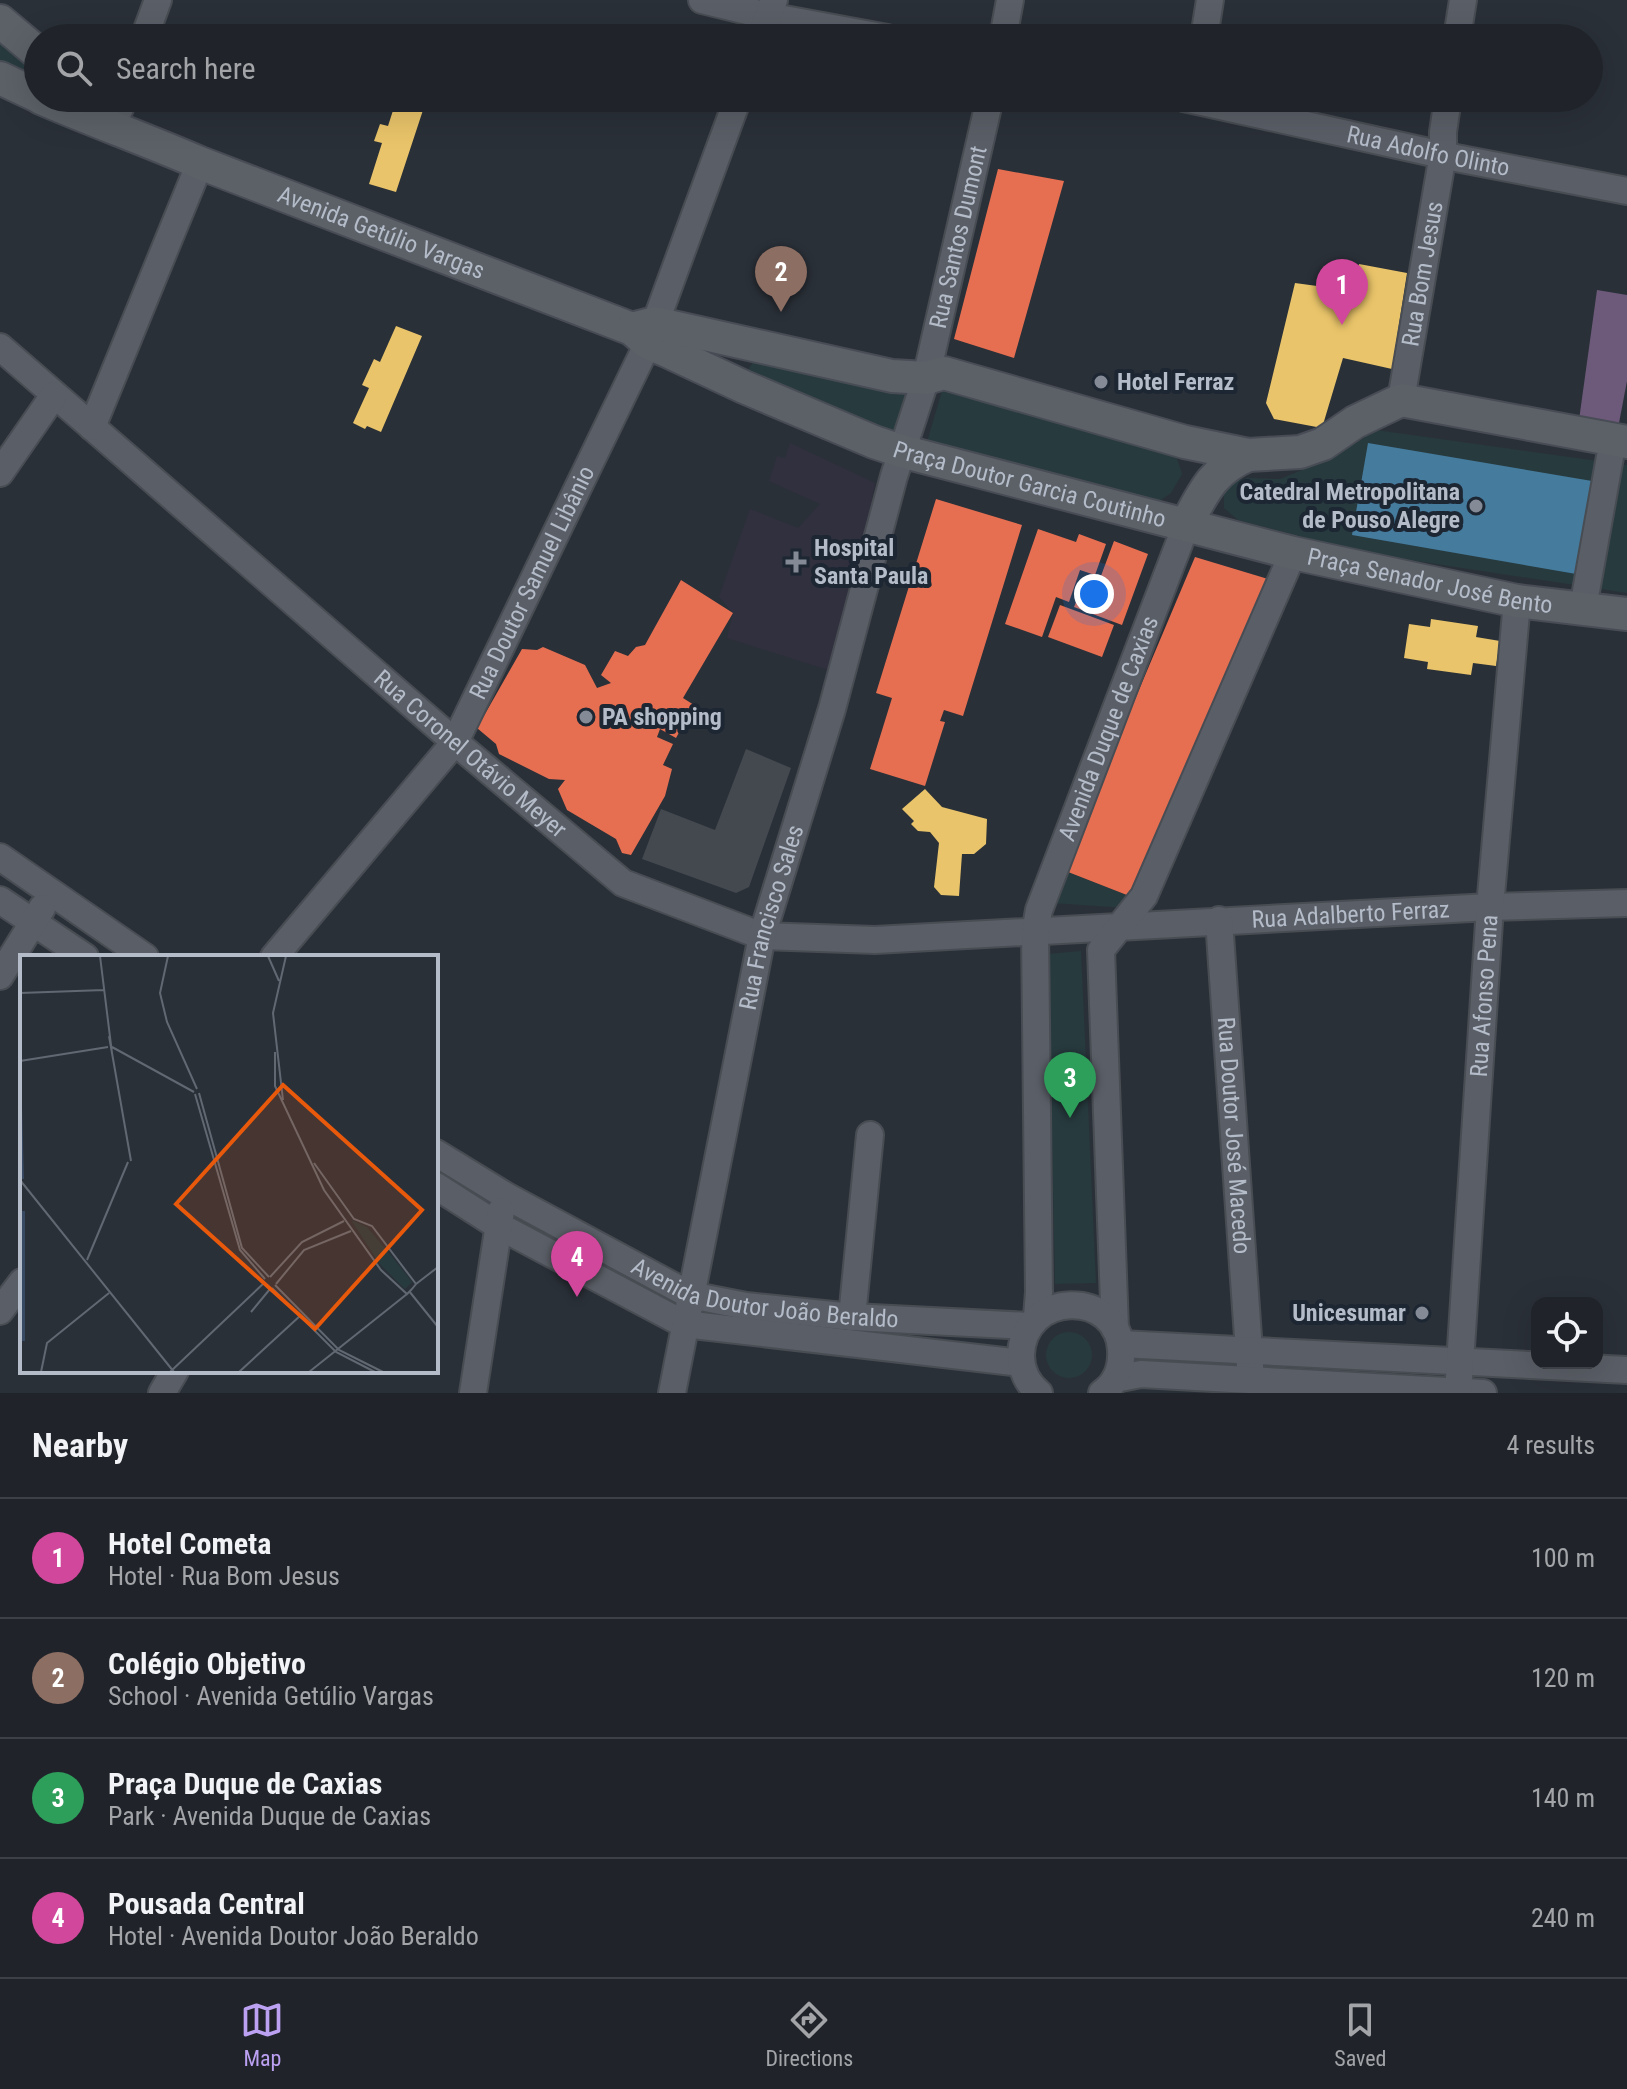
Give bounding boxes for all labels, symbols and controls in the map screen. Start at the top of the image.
search box [24,24,1603,112]
icon: search [52,46,96,90]
text: Search here [116,51,256,86]
street label: Rua Adolfo Olinto [1344,120,1512,182]
street label: Rua Santos Dumont [924,143,993,331]
street label: Avenida Getúlio Vargas [274,180,489,285]
street label: Rua Bom Jesus [1396,199,1449,348]
pin: 2 [755,246,807,312]
pin: 1 [1316,259,1368,325]
place label: Hotel Ferraz [1117,368,1234,396]
marker: Hotel Ferraz [1092,373,1110,391]
street label: Praça Doutor Garcia Coutinho [890,435,1169,533]
street label: Rua Doutor Samuel Libânio [464,461,600,704]
place label: Catedral Metropolitana de Pouso Alegre [1240,478,1460,534]
marker: Catedral Metropolitana de Pouso Alegre [1467,497,1485,515]
place label: Hospital Santa Paula [814,534,928,590]
street label: Praça Senador José Bento [1305,542,1554,619]
marker: Hospital Santa Paula [785,551,807,573]
your location [1074,574,1114,614]
street label: Avenida Duque de Caxias [1053,612,1164,845]
street label: Rua Coronel Otávio Meyer [368,664,572,844]
place label: PA shopping [602,703,722,731]
marker: PA shopping [577,708,595,726]
street label: Rua Francisco Sales [734,822,809,1012]
street label: Rua Adalberto Ferraz [1251,895,1450,934]
street label: Rua Afonso Pena [1465,914,1503,1078]
inset map [20,955,438,1373]
street label: Rua Doutor José Macedo [1212,1016,1256,1255]
pin: 3 [1044,1052,1096,1118]
pin: 4 [551,1231,603,1297]
street label: Avenida Doutor João Beraldo [627,1252,899,1333]
map controls [1531,1297,1603,1369]
button: locate [1531,1297,1603,1369]
place label: Unicesumar [1292,1299,1406,1327]
marker: Unicesumar [1413,1304,1431,1322]
text: Nearby [32,1425,128,1465]
text: 4 results [1506,1430,1595,1460]
text: Hotel Cometa [108,1526,271,1561]
text: 1 [51,1543,65,1573]
text: 100 m [1531,1543,1595,1573]
text: Hotel · Rua Bom Jesus [108,1561,340,1591]
text: Colégio Objetivo [108,1646,306,1681]
text: 2 [51,1663,65,1693]
text: 120 m [1531,1663,1595,1693]
text: School · Avenida Getúlio Vargas [108,1681,434,1711]
text: Praça Duque de Caxias [108,1766,382,1801]
text: 3 [51,1783,65,1813]
text: 140 m [1531,1783,1595,1813]
text: Park · Avenida Duque de Caxias [108,1801,431,1831]
text: Pousada Central [108,1886,305,1921]
text: 4 [51,1903,65,1933]
text: 240 m [1531,1903,1595,1933]
text: Hotel · Avenida Doutor João Beraldo [108,1921,479,1951]
tab: Map [240,1998,284,2071]
tab: Directions [765,1998,853,2071]
tab: Saved [1334,1998,1387,2071]

